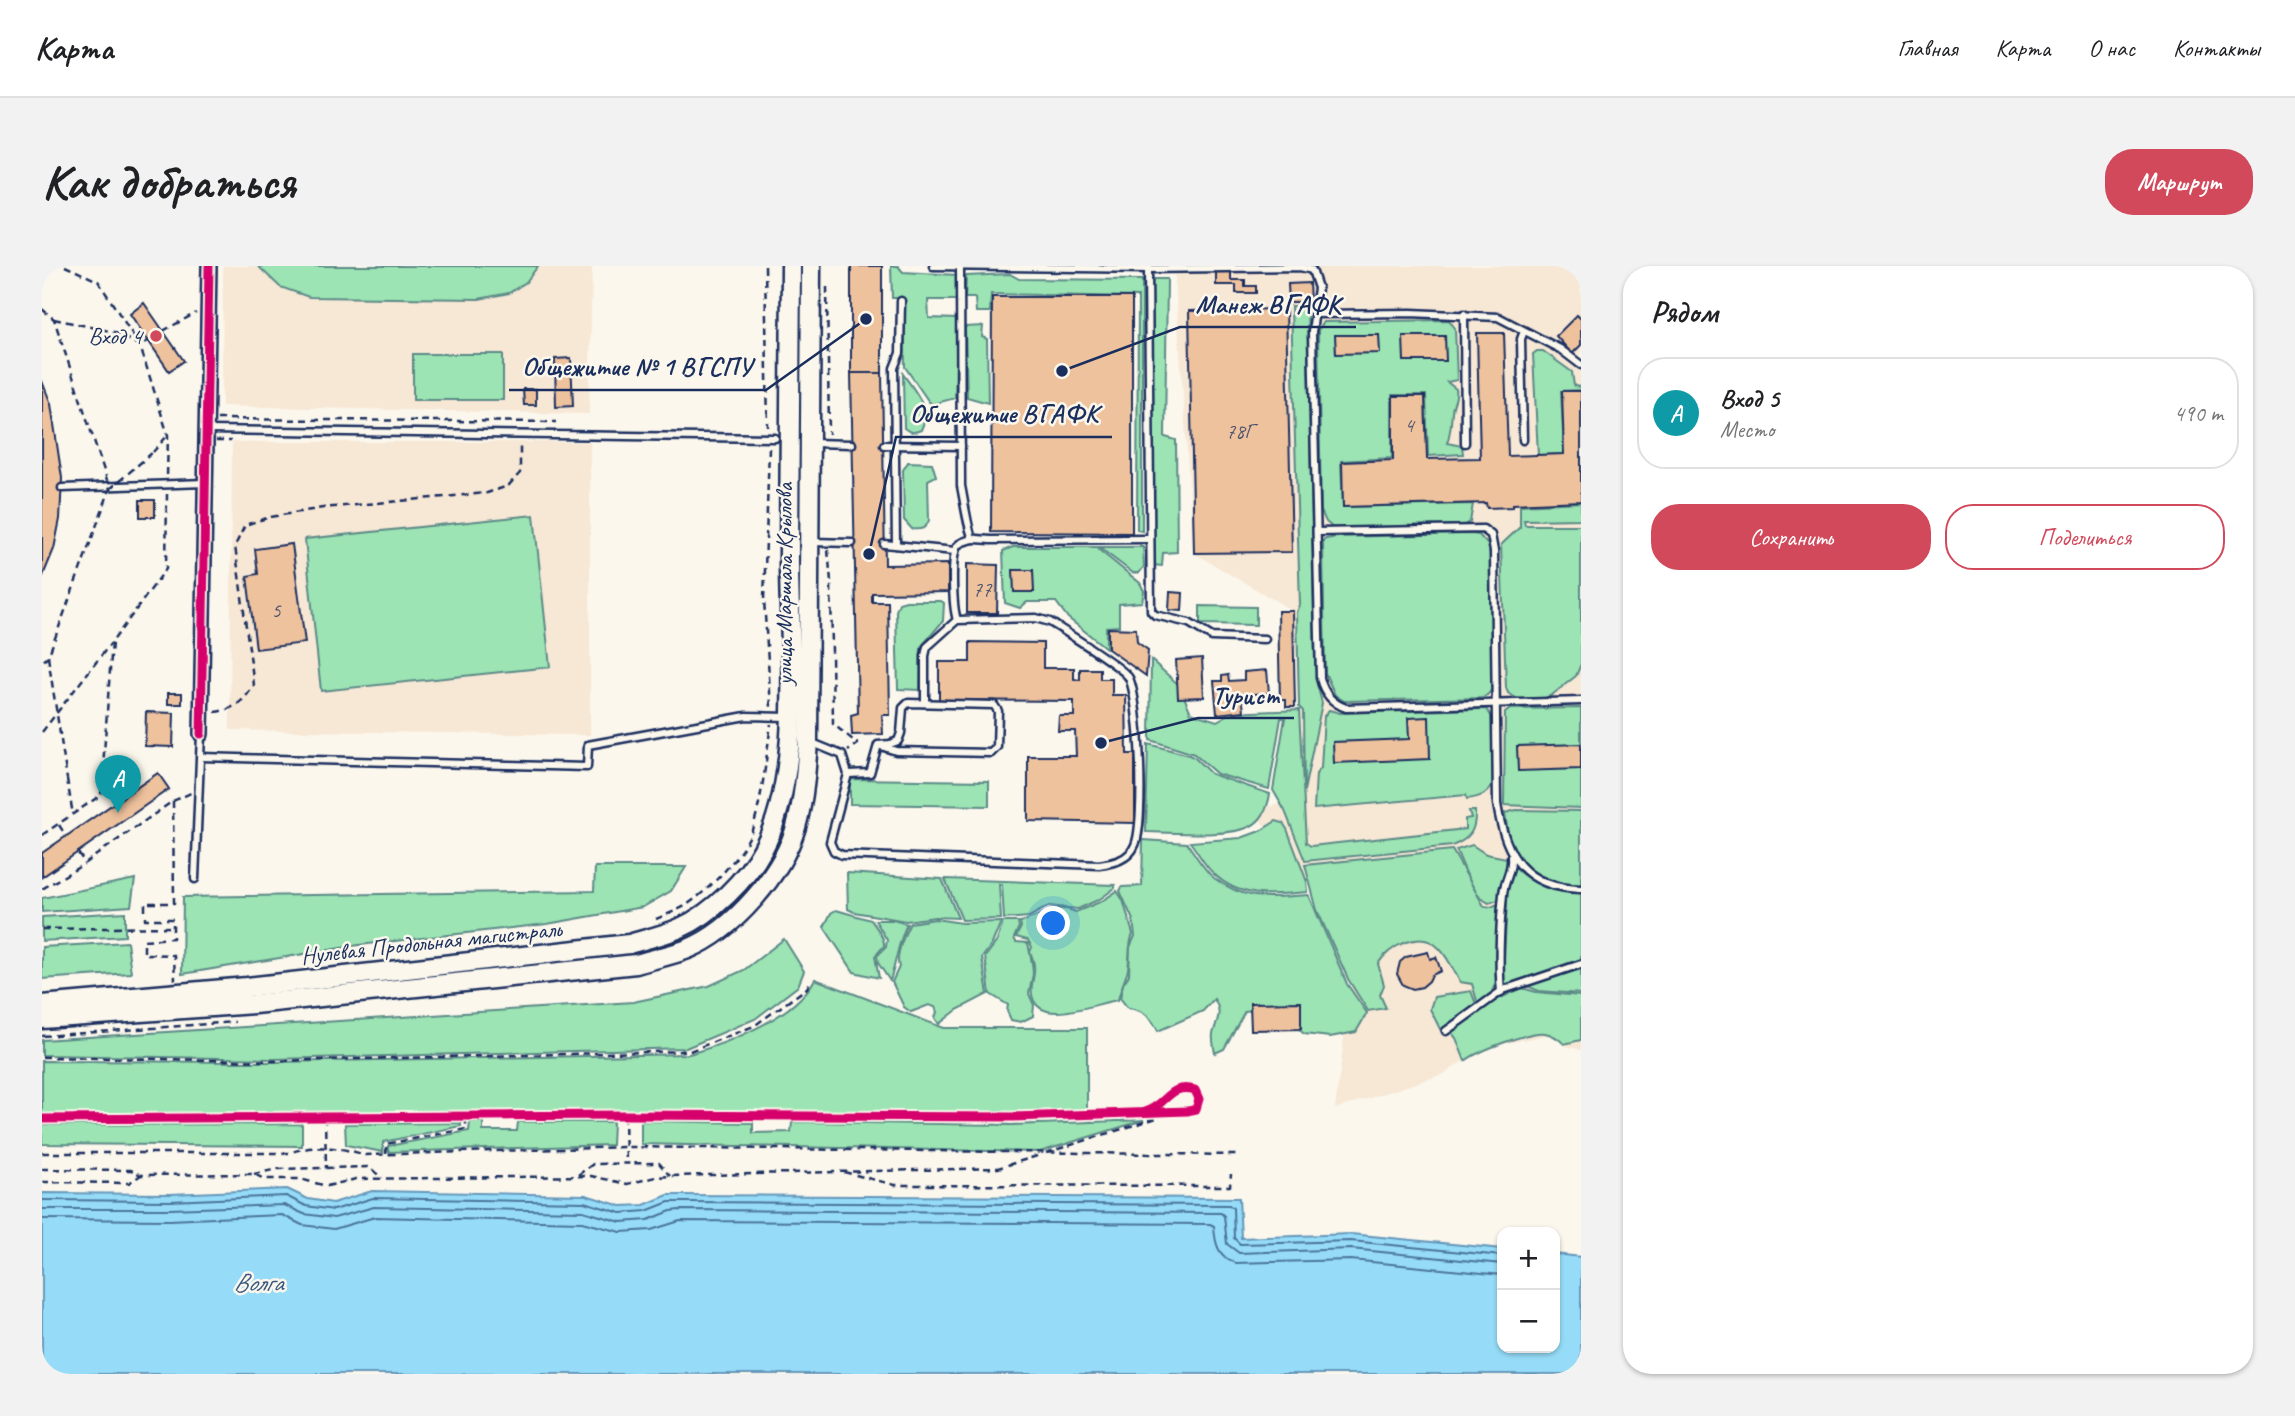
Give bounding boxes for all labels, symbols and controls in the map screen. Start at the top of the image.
text: Карта [35,27,114,69]
text: Главная [1897,33,1958,63]
text: Карта [1996,33,2050,63]
text: О нас [2088,33,2135,63]
text: Контакты [2173,33,2260,63]
button: Маршрут [2105,149,2253,215]
text: Как добраться [42,151,295,213]
callout: Манеж ВГАФК [1180,280,1356,327]
text: Манеж ВГАФК [1195,288,1344,321]
text: Рядом [1651,293,1718,331]
place label: Вход 4 [89,321,144,351]
marker: Вход 4 [148,328,164,344]
callout: Общежитие № 1 ВГСПУ [509,343,766,390]
text: Общежитие № 1 ВГСПУ [522,350,757,383]
text: Вход 5 [1720,382,1779,415]
callout: Общежитие ВГАФК [896,390,1112,437]
text: Общежитие ВГАФК [910,397,1104,430]
text: A [1670,399,1682,428]
text: 490 m [2174,399,2223,428]
house number: 4 [1404,412,1416,438]
text: Место [1720,415,1774,444]
house number: 78Г [1226,418,1259,444]
street label: улица Маршала Крылова [769,482,799,687]
button: Сохранить [1651,504,1931,570]
button: Поделиться [1945,504,2225,570]
house number: 77 [973,576,993,602]
house number: 5 [271,597,282,623]
callout: Турист [1198,671,1294,718]
text: Турист [1212,679,1281,712]
pin: A [95,755,141,813]
your location [1036,906,1070,940]
street label: Нулевая Продольная магистраль [299,913,564,971]
map controls [1497,1227,1560,1353]
button: + [1497,1227,1560,1290]
water label: Волга [233,1266,285,1299]
button: − [1497,1290,1560,1353]

